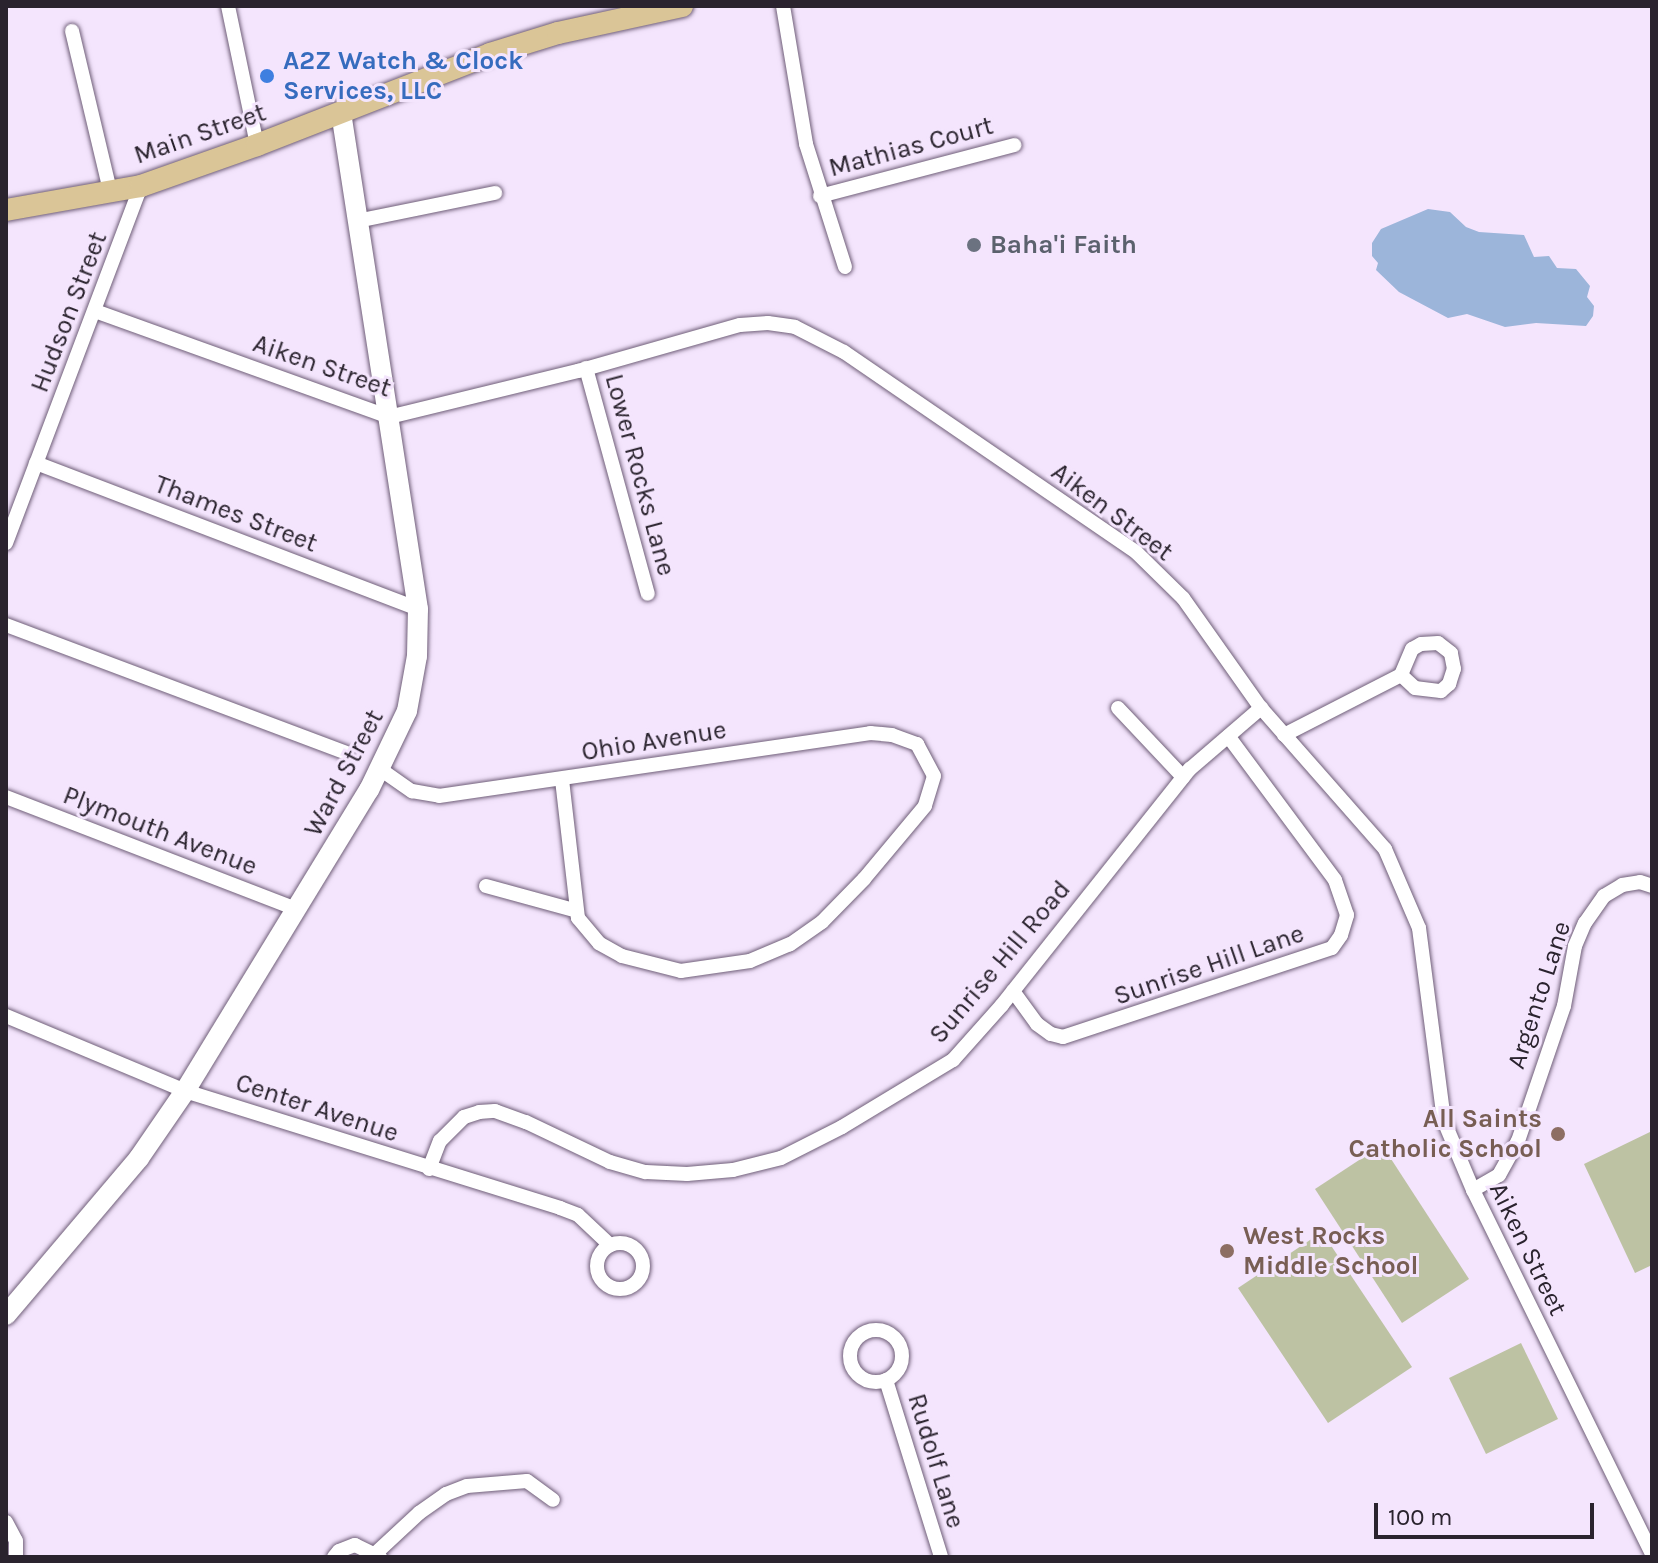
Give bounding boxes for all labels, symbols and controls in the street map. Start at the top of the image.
place label: A2Z Watch & Clock Services, LLC [283,45,523,106]
marker: A2Z Watch & Clock Services, LLC [258,67,276,85]
street label: Main Street [130,97,270,171]
street label: Mathias Court [825,110,997,184]
street label: Hudson Street [24,227,114,397]
place label: Baha'i Faith [990,229,1137,261]
marker: Baha'i Faith [965,236,983,254]
street label: Aiken Street [249,328,395,404]
street label: Lower Rocks Lane [598,371,682,579]
street label: Aiken Street [1045,456,1179,568]
street label: Thames Street [150,469,322,559]
street label: Ward Street [298,704,390,842]
street label: Ohio Avenue [579,714,729,768]
street label: Plymouth Avenue [59,780,261,882]
street label: Sunrise Hill Road [923,874,1077,1050]
street label: Argento Lane [1500,917,1578,1073]
street label: Sunrise Hill Lane [1110,918,1308,1012]
street label: Center Avenue [232,1067,402,1149]
place label: All Saints Catholic School [1348,1103,1542,1164]
marker: All Saints Catholic School [1549,1125,1567,1143]
street label: Aiken Street [1482,1177,1574,1321]
place label: West Rocks Middle School [1243,1220,1418,1282]
marker: West Rocks Middle School [1218,1242,1236,1260]
street label: Rudolf Lane [901,1390,971,1532]
scale bar [1378,1487,1598,1537]
text: 100 m [1388,1503,1453,1531]

